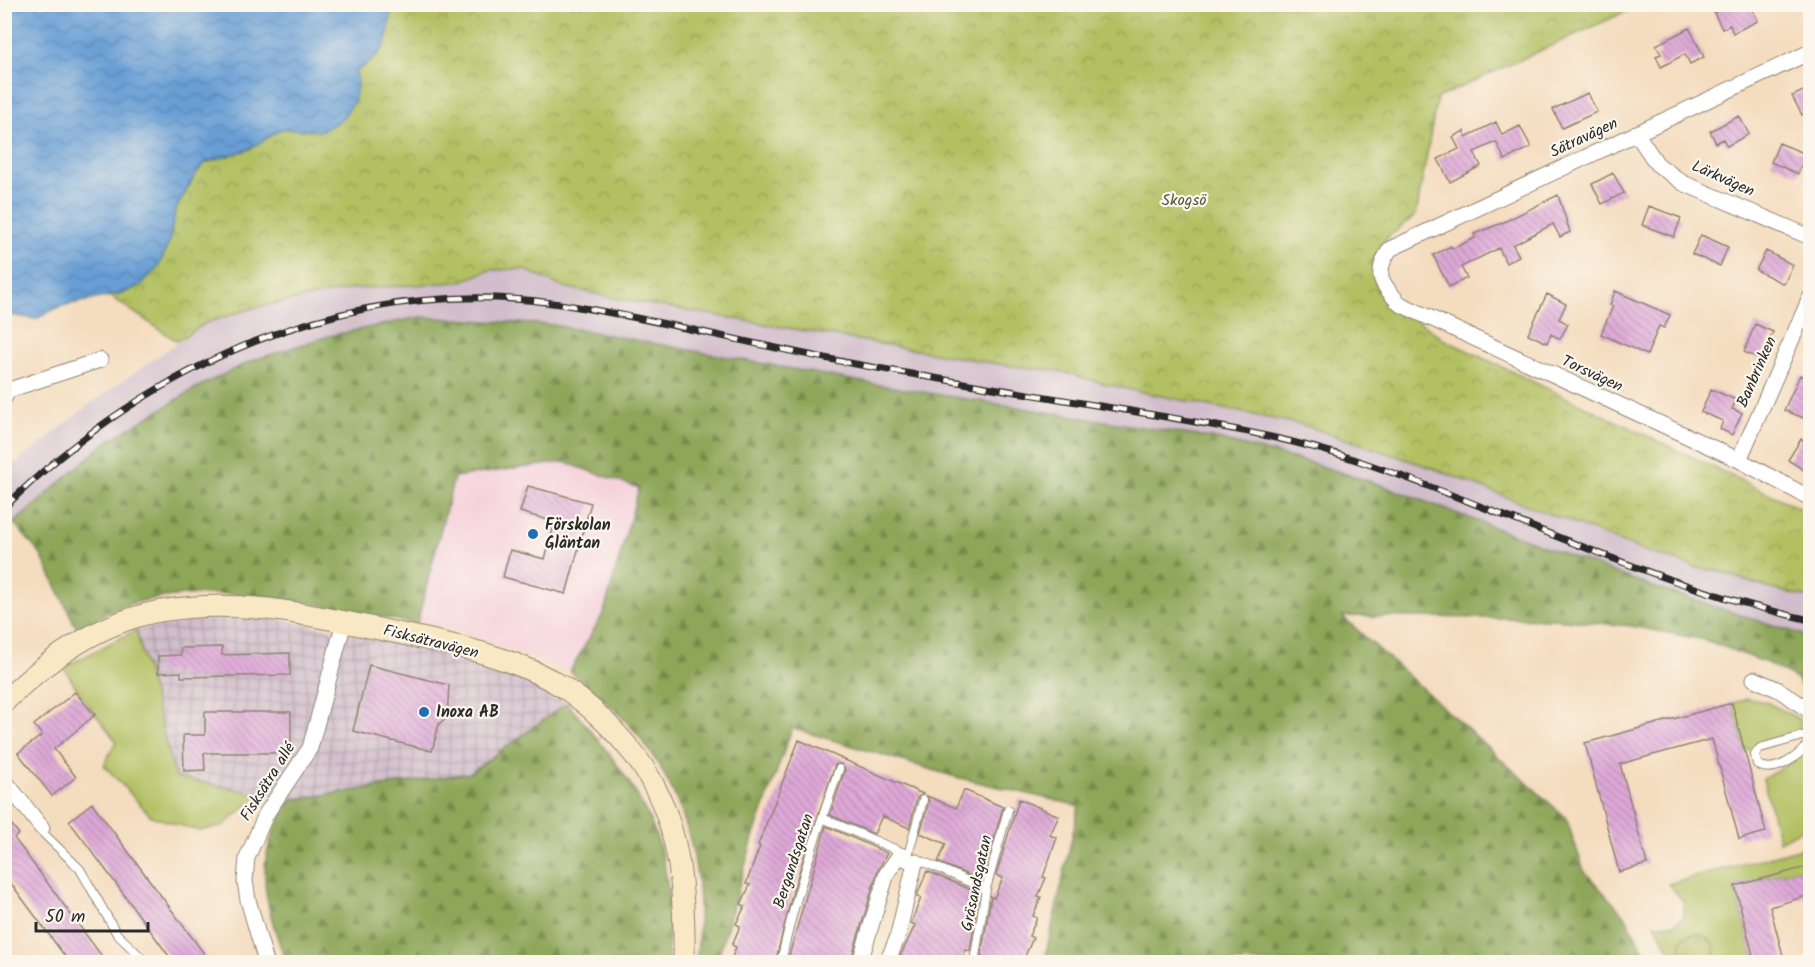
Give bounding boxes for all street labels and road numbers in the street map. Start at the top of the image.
street label: Sätravägen [1546,111,1622,165]
street label: Lärkvägen [1687,154,1759,204]
street label: Banbrinken [1730,332,1784,412]
street label: Torsvägen [1557,349,1627,399]
street label: Fisksätravägen [381,618,481,666]
street label: Fisksätra allé [234,737,303,826]
street label: Bergandsgatan [767,810,821,912]
street label: Gräsandsgatan [955,833,999,933]

